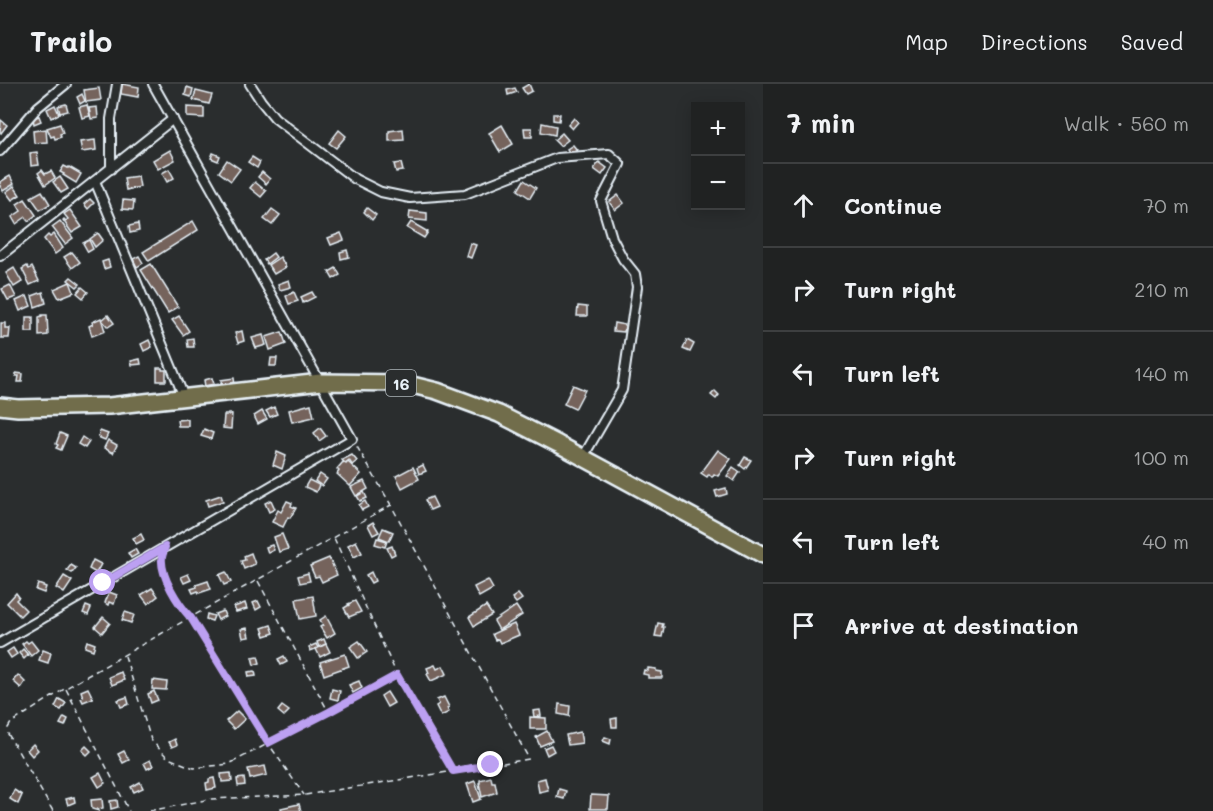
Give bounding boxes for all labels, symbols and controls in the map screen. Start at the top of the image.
text: Trailo [30,23,112,59]
text: Map [905,28,948,55]
text: Directions [981,28,1088,55]
text: Saved [1121,28,1183,55]
map controls [691,102,745,210]
button: + [691,102,745,156]
text: 7 min [787,106,855,140]
text: Walk · 560 m [1063,110,1189,136]
button: − [691,156,745,210]
icon: ahead [787,189,820,222]
text: Continue [844,191,942,220]
text: 70 m [1143,192,1189,218]
icon: right [787,273,820,306]
text: Turn right [844,275,956,304]
text: 210 m [1134,276,1189,302]
icon: left [787,357,820,390]
text: Turn left [844,359,940,388]
text: 140 m [1134,360,1189,386]
road number: 16 [386,370,416,396]
icon: right [787,441,820,474]
text: Turn right [844,443,956,472]
text: 100 m [1133,444,1189,470]
icon: left [787,525,820,558]
text: Turn left [844,527,940,556]
text: 40 m [1143,528,1189,554]
route start [89,569,115,595]
icon: arrive [787,609,820,642]
text: Arrive at destination [844,611,1079,640]
route end [477,751,503,777]

